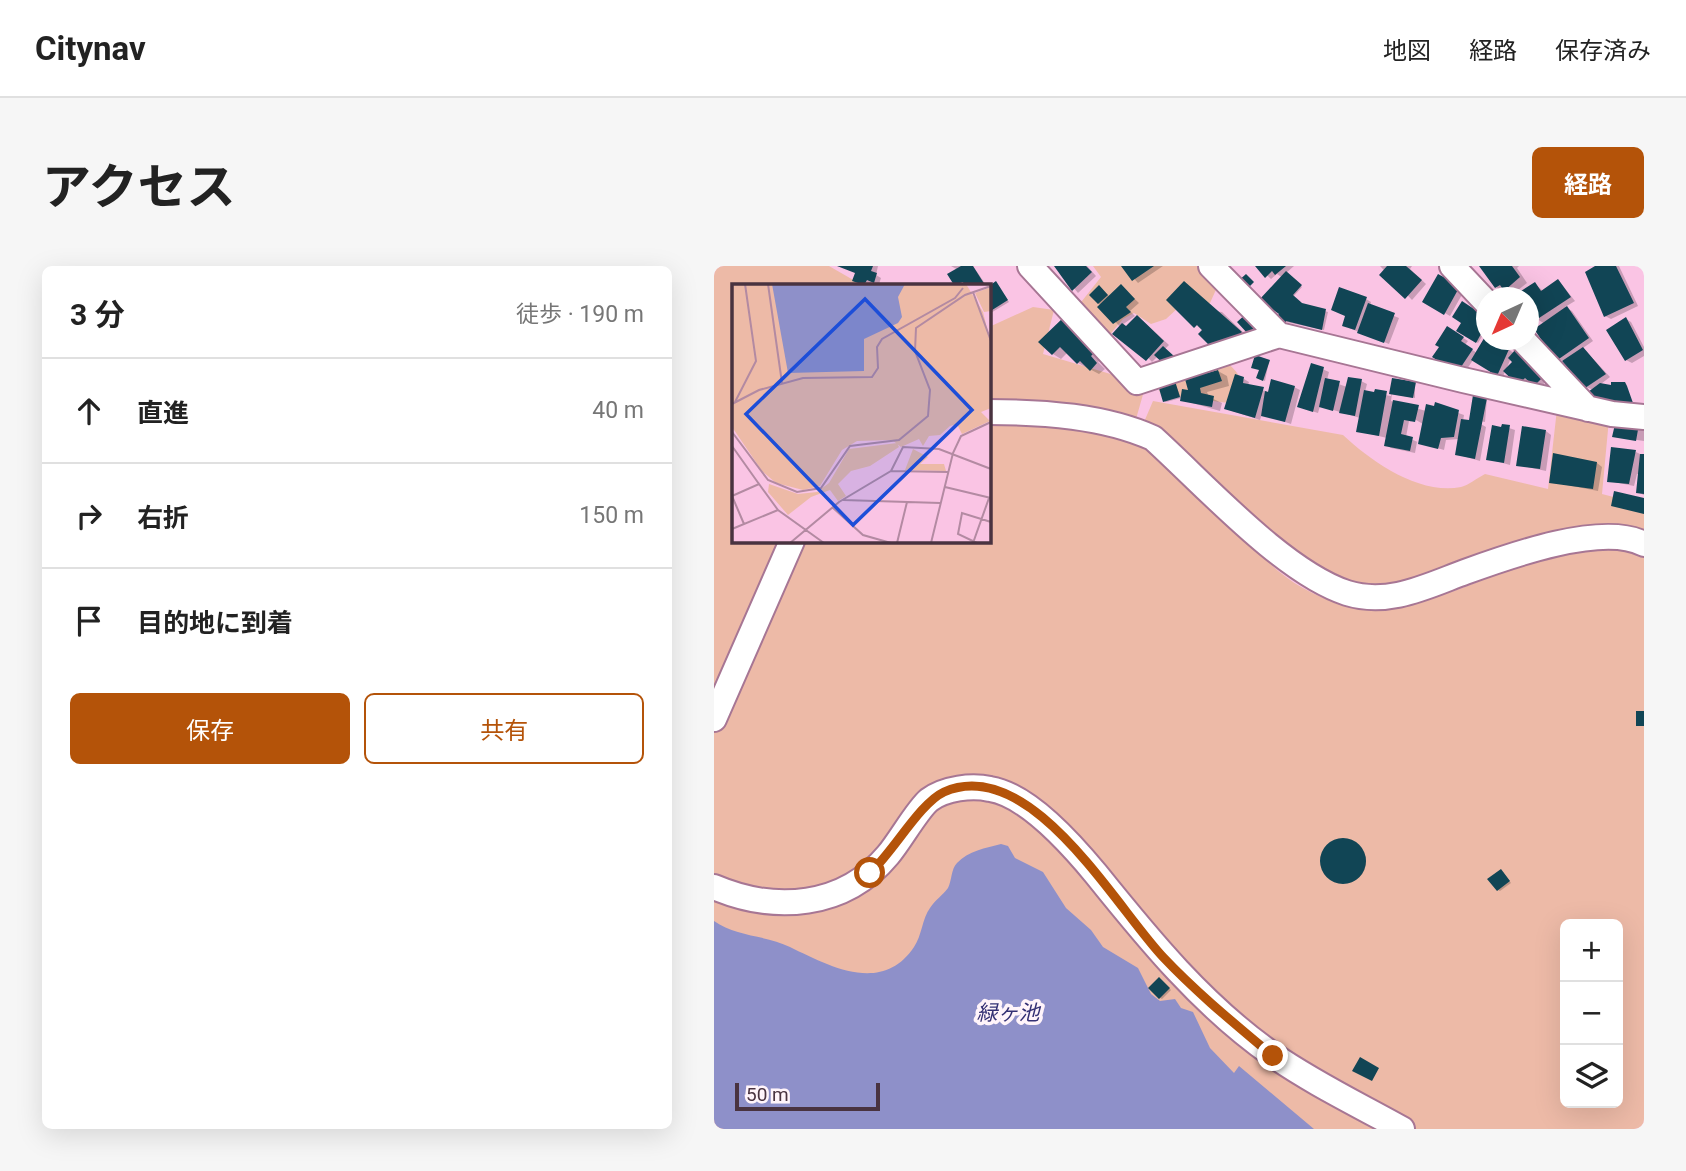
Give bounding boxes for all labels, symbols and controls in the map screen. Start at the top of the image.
text: Citynav [35,29,146,68]
text: 地図 [1383,37,1431,65]
text: 経路 [1469,37,1517,65]
text: 保存済み [1555,37,1651,65]
button: 経路 [1532,147,1644,218]
text: アクセス [42,159,236,216]
inset map [732,284,990,542]
north arrow [1476,287,1539,350]
text: 3 分 [70,297,125,332]
text: 徒歩 · 190 m [516,301,644,328]
icon: ahead [70,392,108,430]
text: 40 m [592,397,644,424]
text: 直進 [137,398,189,428]
icon: right [70,497,108,535]
text: 150 m [579,502,644,529]
text: 右折 [137,503,189,533]
icon: arrive [70,602,108,640]
text: 目的地に到着 [137,608,293,638]
button: 保存 [70,693,350,764]
button: 共有 [364,693,644,764]
route start [854,857,885,888]
map controls [1560,919,1623,1108]
button: + [1560,919,1623,982]
button: − [1560,982,1623,1045]
water label: 緑ヶ池 [977,1001,1041,1025]
route end [1257,1040,1288,1071]
button: layers [1560,1045,1623,1108]
scale bar [735,1080,880,1112]
text: 50 m [746,1083,789,1106]

